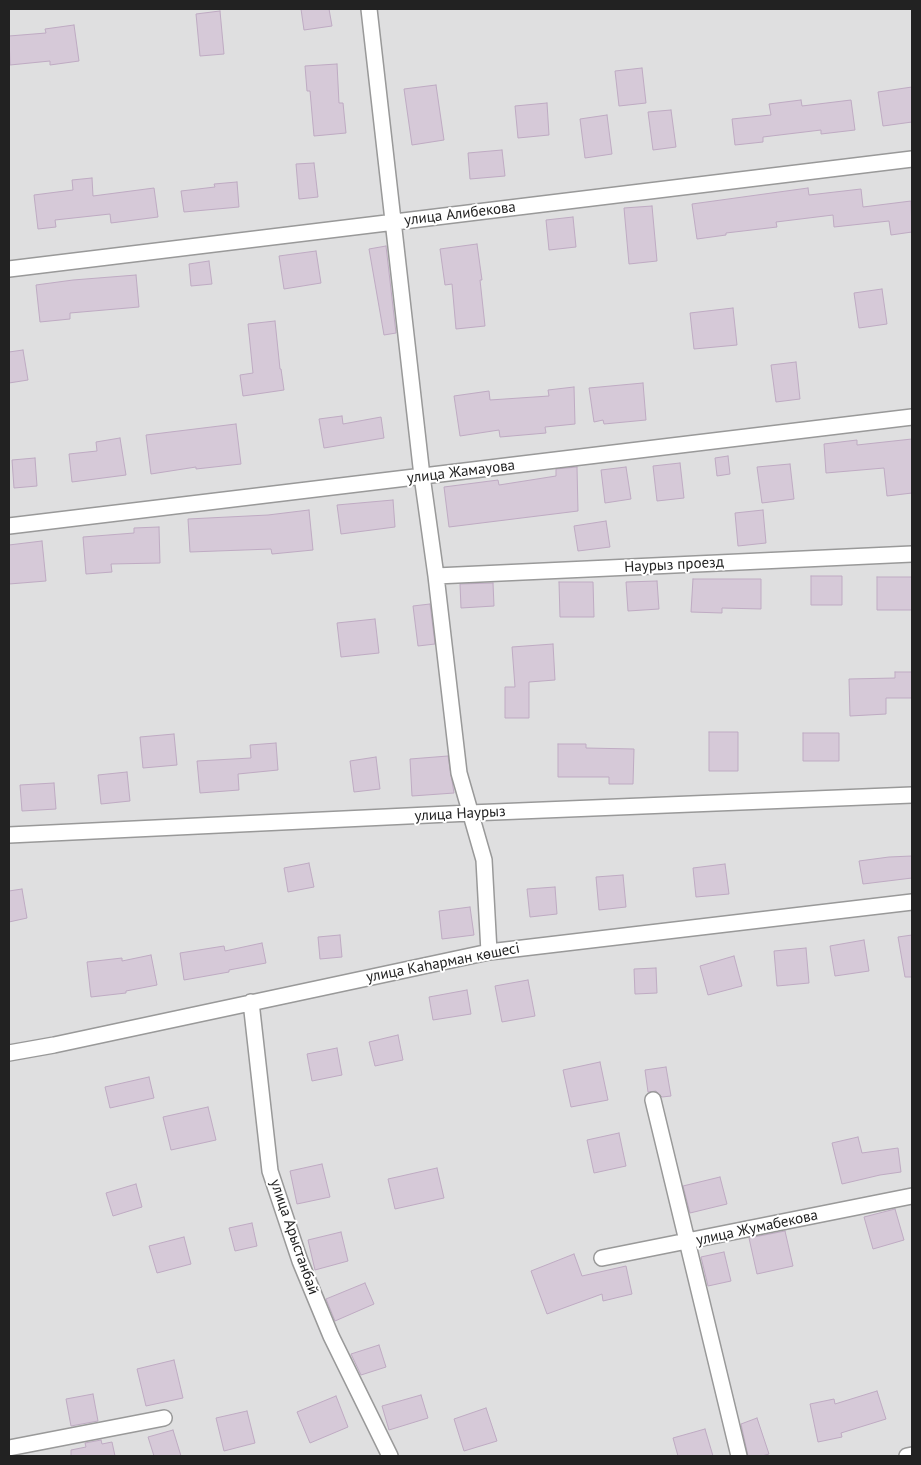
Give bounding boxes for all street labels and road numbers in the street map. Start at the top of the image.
street label: улица Алибекова [403,198,517,230]
street label: улица Жамауова [406,456,516,488]
street label: Наурыз проезд [624,553,724,577]
street label: улица Наурыз [414,803,506,825]
street label: улица Каһарман көшесі [365,939,521,987]
street label: улица Арыстанбай [266,1177,322,1297]
street label: улица Жумабекова [694,1206,820,1250]

